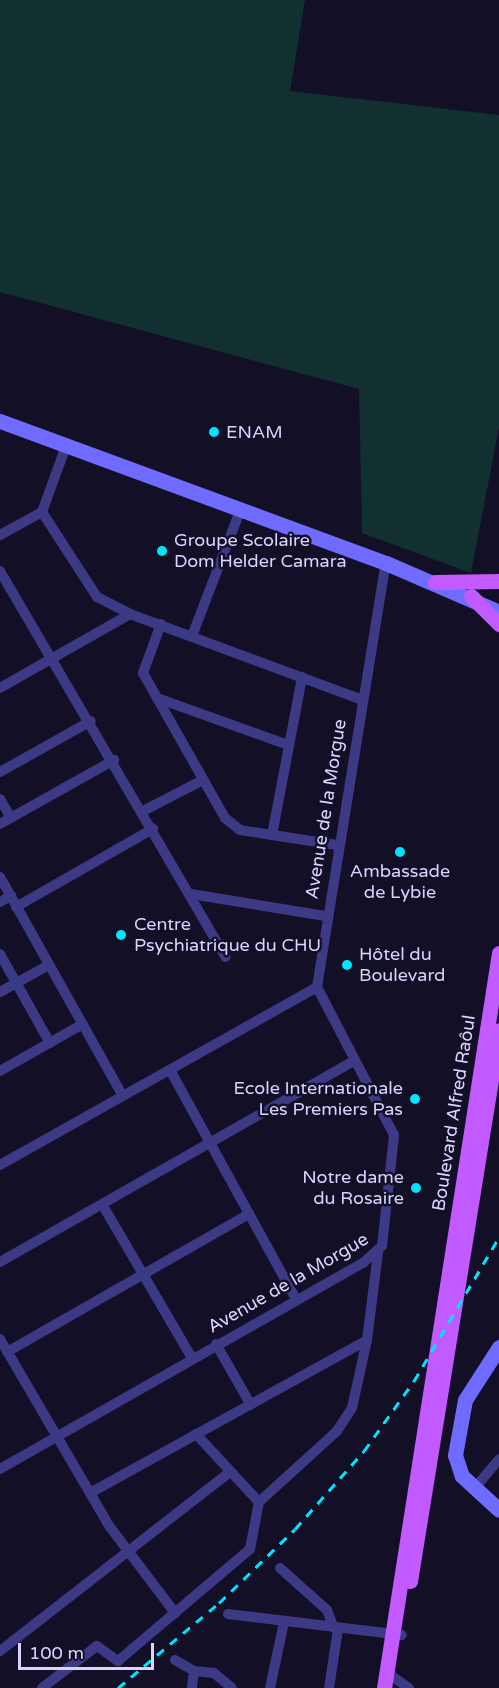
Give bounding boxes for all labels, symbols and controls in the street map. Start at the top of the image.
place label: ENAM [226,421,283,443]
marker: ENAM [207,425,221,439]
place label: Groupe Scolaire Dom Helder Camara [174,530,347,572]
marker: Groupe Scolaire Dom Helder Camara [155,544,169,558]
street label: Avenue de la Morgue [301,718,351,900]
marker: Ambassade de Lybie [393,845,407,859]
place label: Ambassade de Lybie [350,861,450,904]
place label: Centre Psychiatrique du CHU [134,914,321,956]
marker: Centre Psychiatrique du CHU [112,926,130,944]
place label: Hôtel du Boulevard [359,944,445,986]
marker: Hôtel du Boulevard [340,958,354,972]
street label: Boulevard Alfred Raôul [428,1014,480,1212]
place label: Ecole Internationale Les Premiers Pas [234,1078,403,1120]
marker: Ecole Internationale Les Premiers Pas [408,1092,422,1106]
place label: Notre dame du Rosaire [302,1167,404,1210]
marker: Notre dame du Rosaire [409,1181,423,1195]
street label: Avenue de la Morgue [204,1228,372,1338]
scale bar [21,1631,158,1669]
text: 100 m [29,1642,84,1664]

